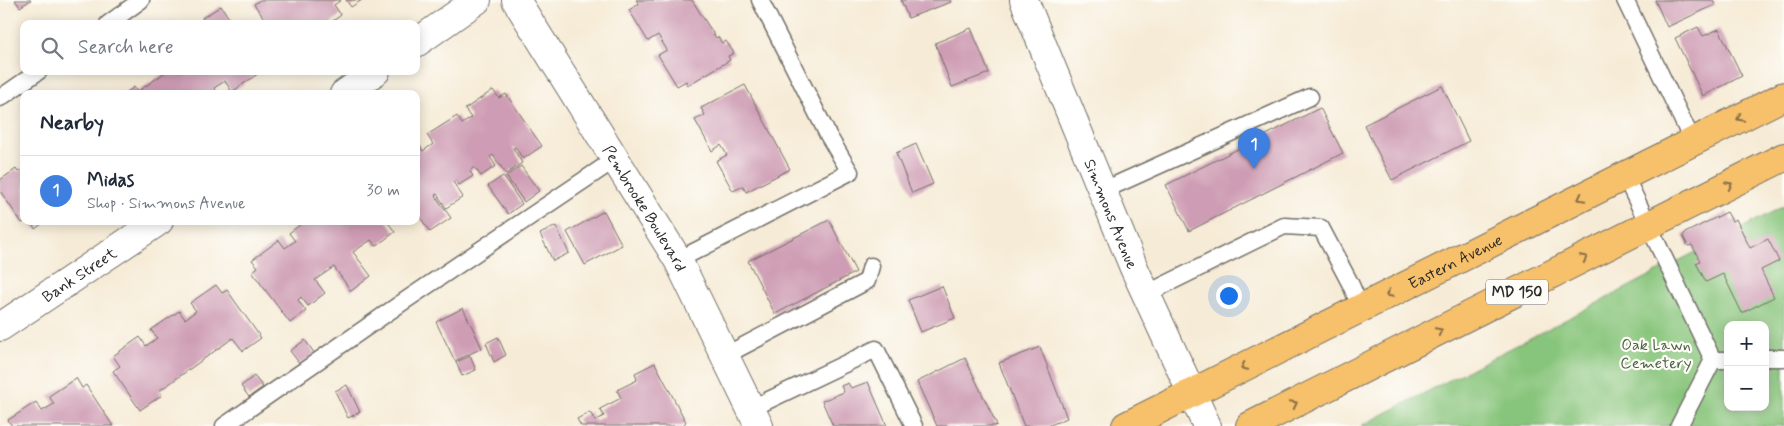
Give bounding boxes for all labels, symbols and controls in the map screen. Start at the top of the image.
search box [20,20,420,75]
icon: search [38,34,66,62]
text: Search here [78,35,174,60]
text: Nearby [40,109,104,137]
one-way arrow [1737,112,1746,122]
pin: 1 [1238,128,1270,169]
street label: Pembrooke Boulevard [597,142,691,275]
street label: Simmons Avenue [1078,156,1142,273]
text: Midas [87,168,134,193]
text: 1 [52,180,60,201]
text: 30 m [367,180,400,201]
one-way arrow [1724,181,1733,191]
one-way arrow [1577,192,1586,202]
text: Shop · Simmons Avenue [87,193,246,214]
street label: Eastern Avenue [1405,230,1506,295]
street label: Bank Street [38,243,122,308]
one-way arrow [1579,254,1588,264]
road number: MD 150 [1486,280,1548,304]
your location [1216,283,1242,309]
one-way arrow [1385,288,1394,298]
map controls [1724,321,1769,411]
button: + [1724,321,1769,366]
one-way arrow [1434,327,1443,337]
park label: Oak Lawn Cemetery [1620,335,1692,374]
one-way arrow [1240,361,1249,371]
button: − [1724,366,1769,411]
one-way arrow [1289,400,1298,410]

